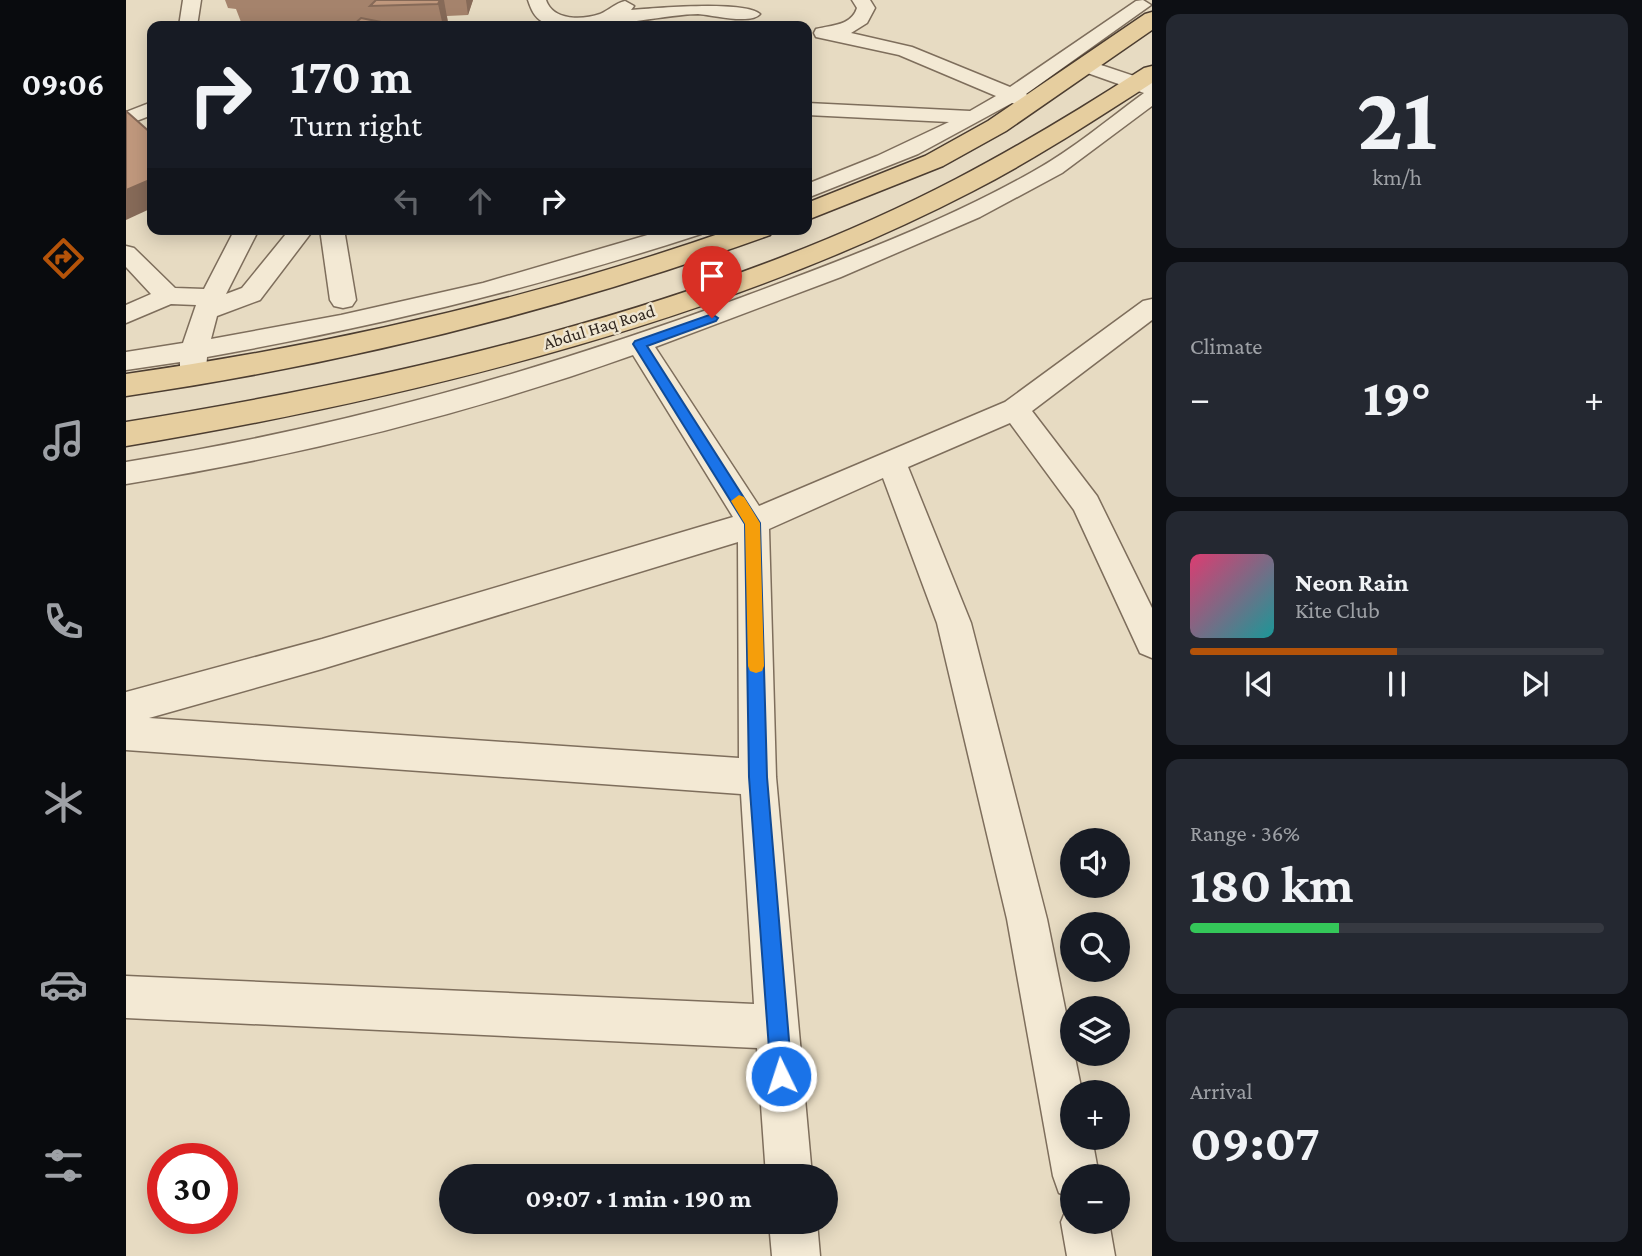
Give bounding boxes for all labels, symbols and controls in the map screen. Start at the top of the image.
icon: right [175,49,266,140]
text: 170 m [290,49,412,104]
text: 09:06 [22,66,104,102]
text: 21 [1357,67,1437,169]
text: Turn right [290,107,422,143]
text: km/h [1372,164,1422,190]
icon: left [388,182,426,220]
icon: ahead [461,182,499,220]
icon: right [534,182,572,220]
icon: directions [39,234,88,283]
pin [682,246,742,318]
icon: arrive [693,257,731,295]
street label: Abdul Haq Road [541,300,658,353]
text: Climate [1190,333,1262,359]
text: 19° [1363,368,1431,426]
text: − [1190,377,1210,419]
text: + [1584,377,1604,419]
icon: music [39,416,88,465]
text: Neon Rain [1295,568,1409,597]
icon: phone [39,597,88,646]
text: Kite Club [1295,597,1380,623]
icon: previous [1240,665,1278,703]
icon: pause [1378,665,1416,703]
icon: next [1516,665,1554,703]
icon: climate [39,778,88,827]
text: Range · 36% [1190,820,1300,846]
map controls [1060,828,1130,1234]
button: sound [1060,828,1130,898]
text: 180 km [1190,855,1354,913]
button: search [1060,912,1130,982]
icon: car [39,960,88,1009]
button: layers [1060,996,1130,1066]
position arrow [744,1039,818,1113]
text: Arrival [1190,1078,1253,1104]
button: + [1060,1080,1130,1150]
text: 09:07 [1190,1113,1320,1171]
icon: filters [39,1141,88,1190]
speed limit sign: 30 [147,1143,238,1234]
button: − [1060,1164,1130,1234]
text: 09:07 · 1 min · 190 m [525,1184,752,1213]

